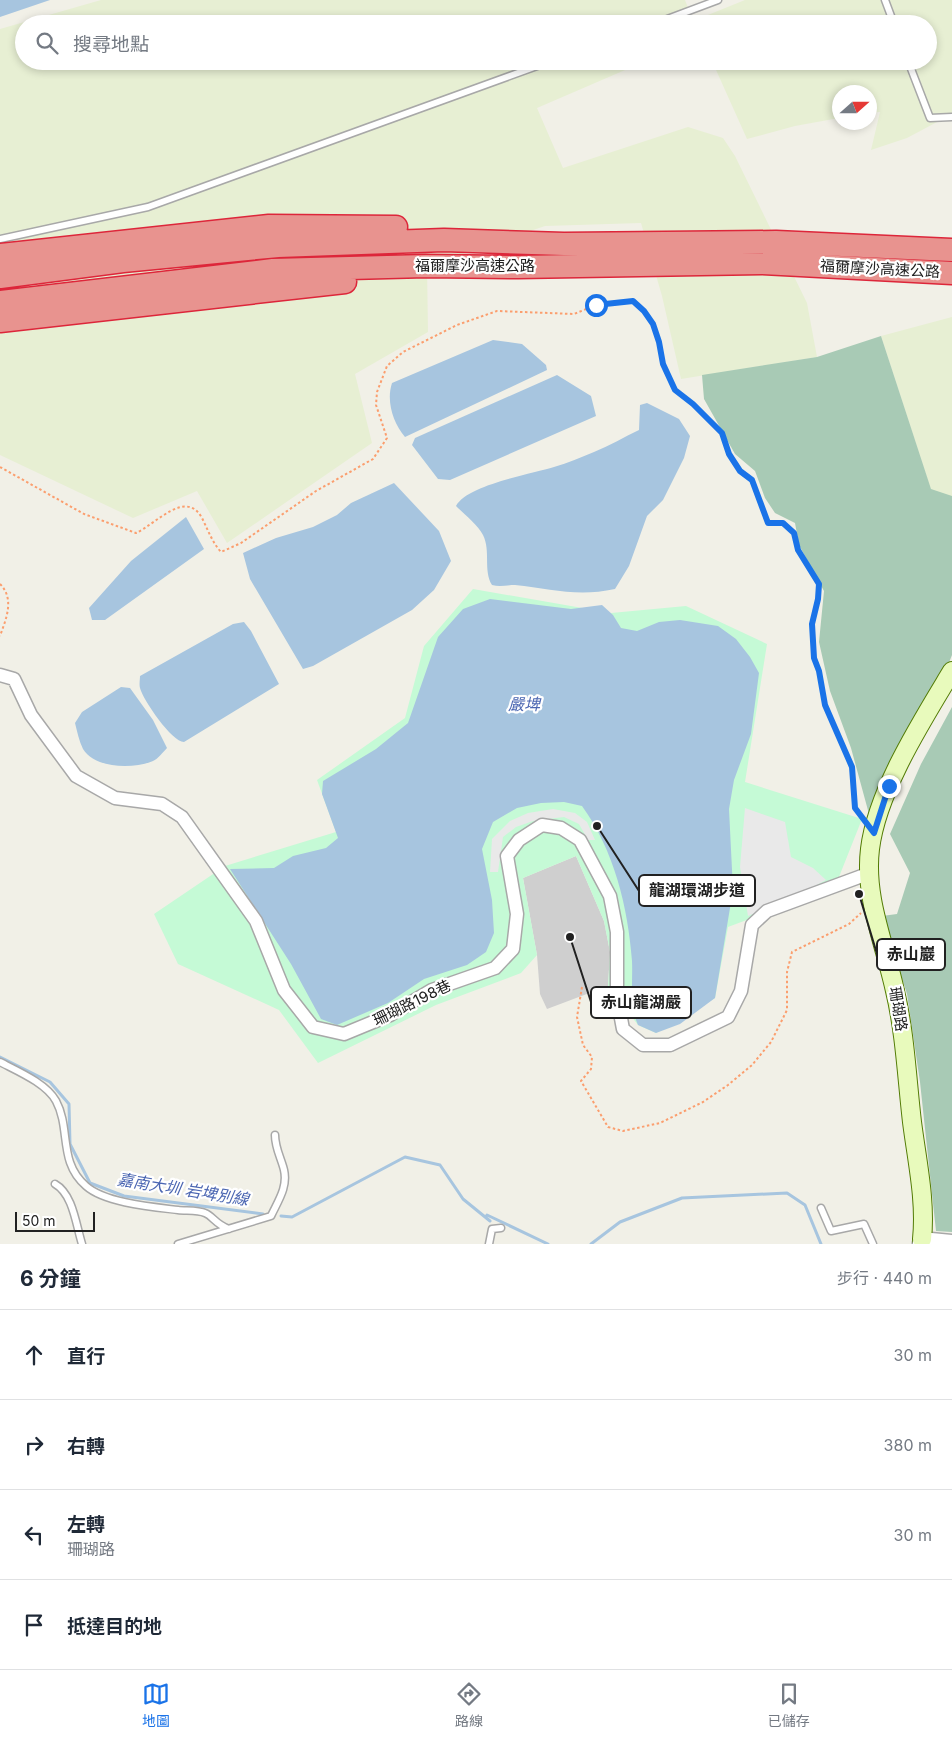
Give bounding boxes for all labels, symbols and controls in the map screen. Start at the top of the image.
search box [15,15,937,70]
icon: search [33,29,61,57]
text: 搜尋地點 [73,33,149,56]
north arrow [832,85,877,130]
street label: 福爾摩沙高速公路 [415,256,535,275]
street label: 福爾摩沙高速公路 [820,256,940,281]
route start [585,294,608,317]
water label: 嚴埤 [508,694,542,714]
route end [878,775,901,798]
callout: 龍湖環湖步道 [639,875,755,906]
text: 龍湖環湖步道 [649,880,745,900]
callout: 赤山巖 [877,939,945,970]
text: 赤山巖 [887,944,935,964]
street label: 珊瑚路198巷 [370,975,454,1030]
street label: 珊瑚路 [886,985,911,1033]
callout: 赤山龍湖嚴 [591,987,691,1018]
text: 赤山龍湖嚴 [601,992,681,1012]
water label: 嘉南大圳 岩埤別線 [116,1169,252,1210]
scale bar [15,1209,95,1232]
text: 50 m [22,1212,56,1229]
text: 6 分鐘 [20,1266,81,1291]
text: 步行 · 440 m [837,1268,932,1288]
icon: ahead [20,1341,48,1369]
text: 直行 [67,1345,105,1368]
text: 30 m [894,1345,932,1365]
icon: right [20,1431,48,1459]
text: 右轉 [67,1435,105,1458]
text: 380 m [884,1435,932,1455]
text: 左轉 [67,1513,105,1536]
icon: left [20,1521,48,1549]
text: 30 m [894,1525,932,1545]
text: 珊瑚路 [67,1539,115,1559]
icon: arrive [20,1611,48,1639]
text: 抵達目的地 [67,1615,162,1638]
tab: 地圖 [142,1680,170,1730]
tab: 路線 [455,1680,483,1730]
tab: 已儲存 [768,1680,810,1730]

